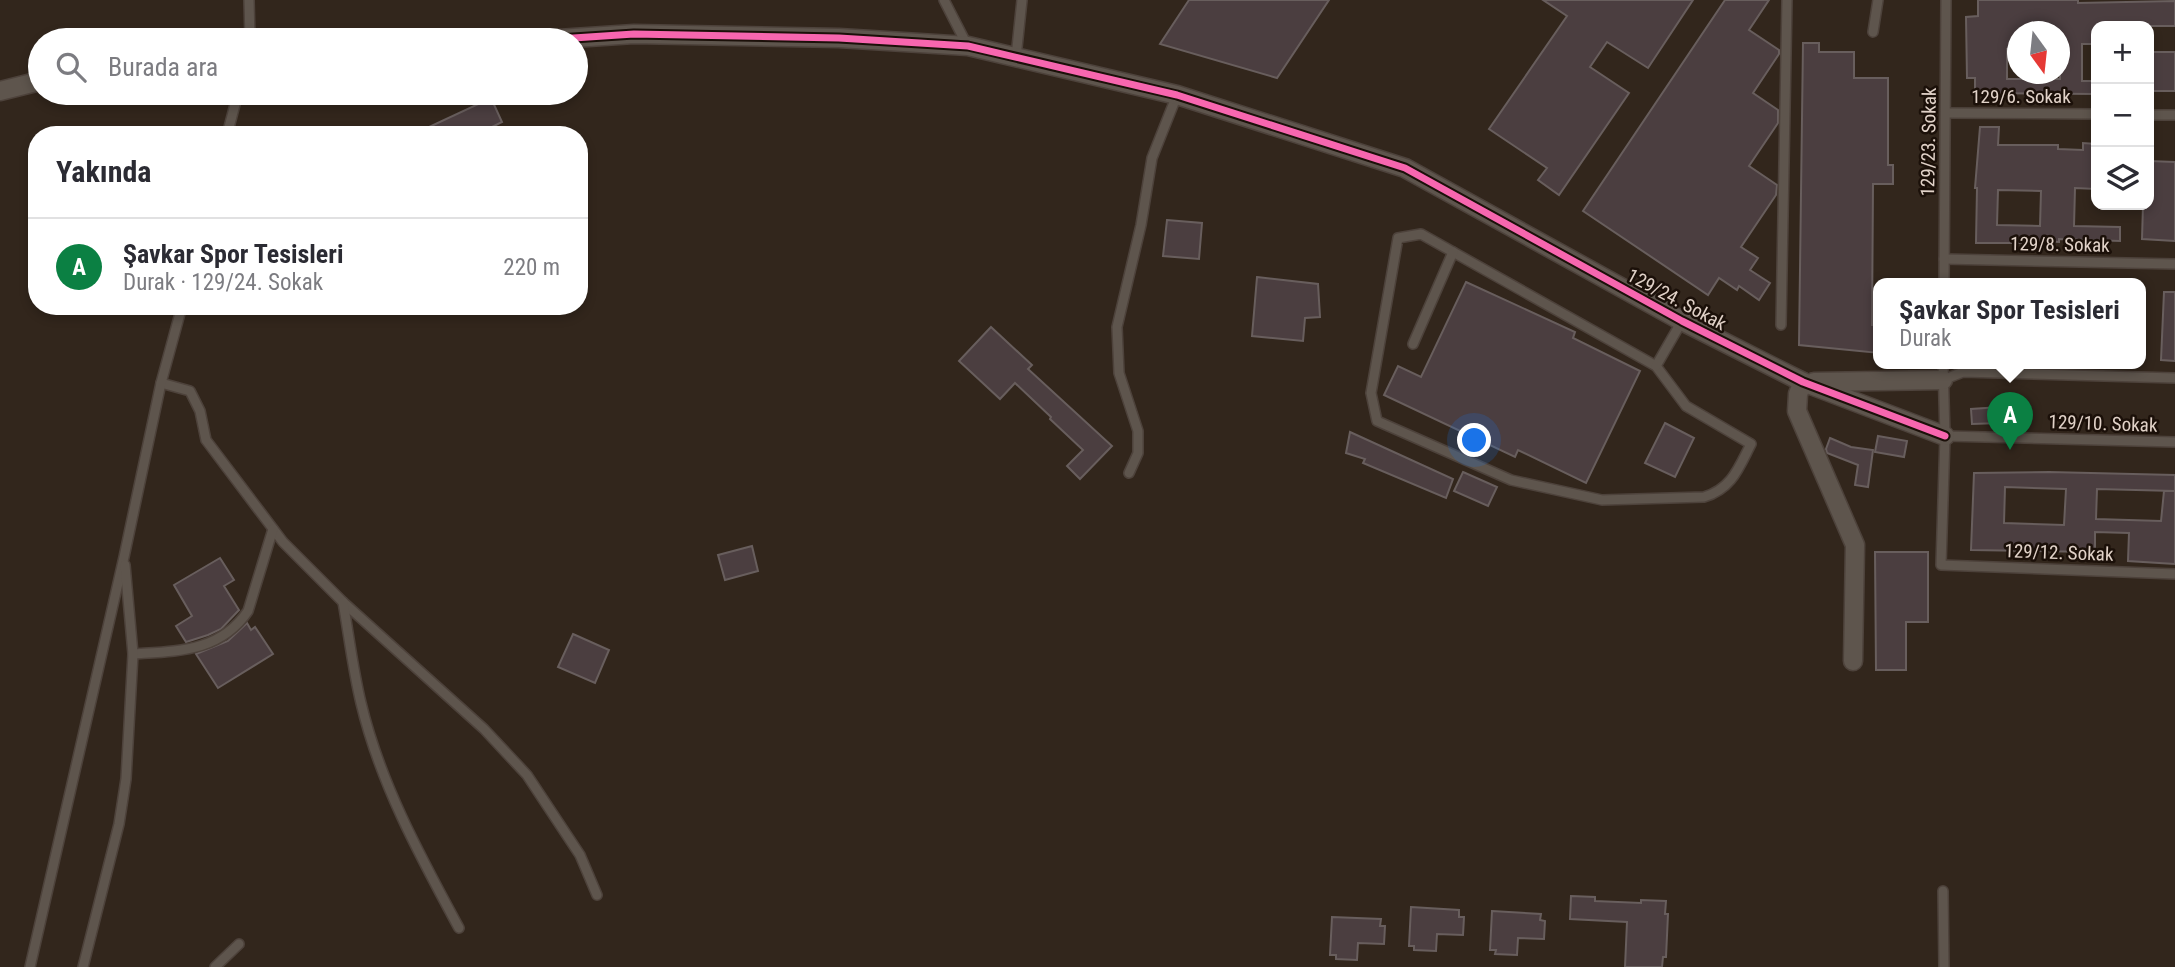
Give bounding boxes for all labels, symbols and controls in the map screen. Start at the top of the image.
north arrow [2007,21,2070,84]
map controls [2091,21,2154,210]
button: + [2091,21,2154,84]
search box [28,28,588,105]
icon: search [52,48,90,86]
text: Burada ara [108,52,218,82]
button: − [2091,84,2154,147]
street label: 129/6. Sokak [1971,85,2071,108]
street label: 129/23. Sokak [1916,87,1941,197]
button: layers [2091,147,2154,210]
text: Yakında [56,154,151,189]
street label: 129/8. Sokak [2010,232,2110,257]
text: Şavkar Spor Tesisleri [123,239,343,269]
text: A [72,254,86,281]
text: 220 m [503,254,560,281]
street label: 129/24. Sokak [1623,264,1731,335]
text: Durak · 129/24. Sokak [123,269,323,296]
popup [1873,278,2146,369]
text: Şavkar Spor Tesisleri [1899,295,2120,325]
text: Durak [1899,325,1951,352]
pin: A [1987,392,2033,450]
street label: 129/10. Sokak [2048,410,2158,437]
your location [1457,423,1491,457]
street label: 129/12. Sokak [2004,539,2114,566]

